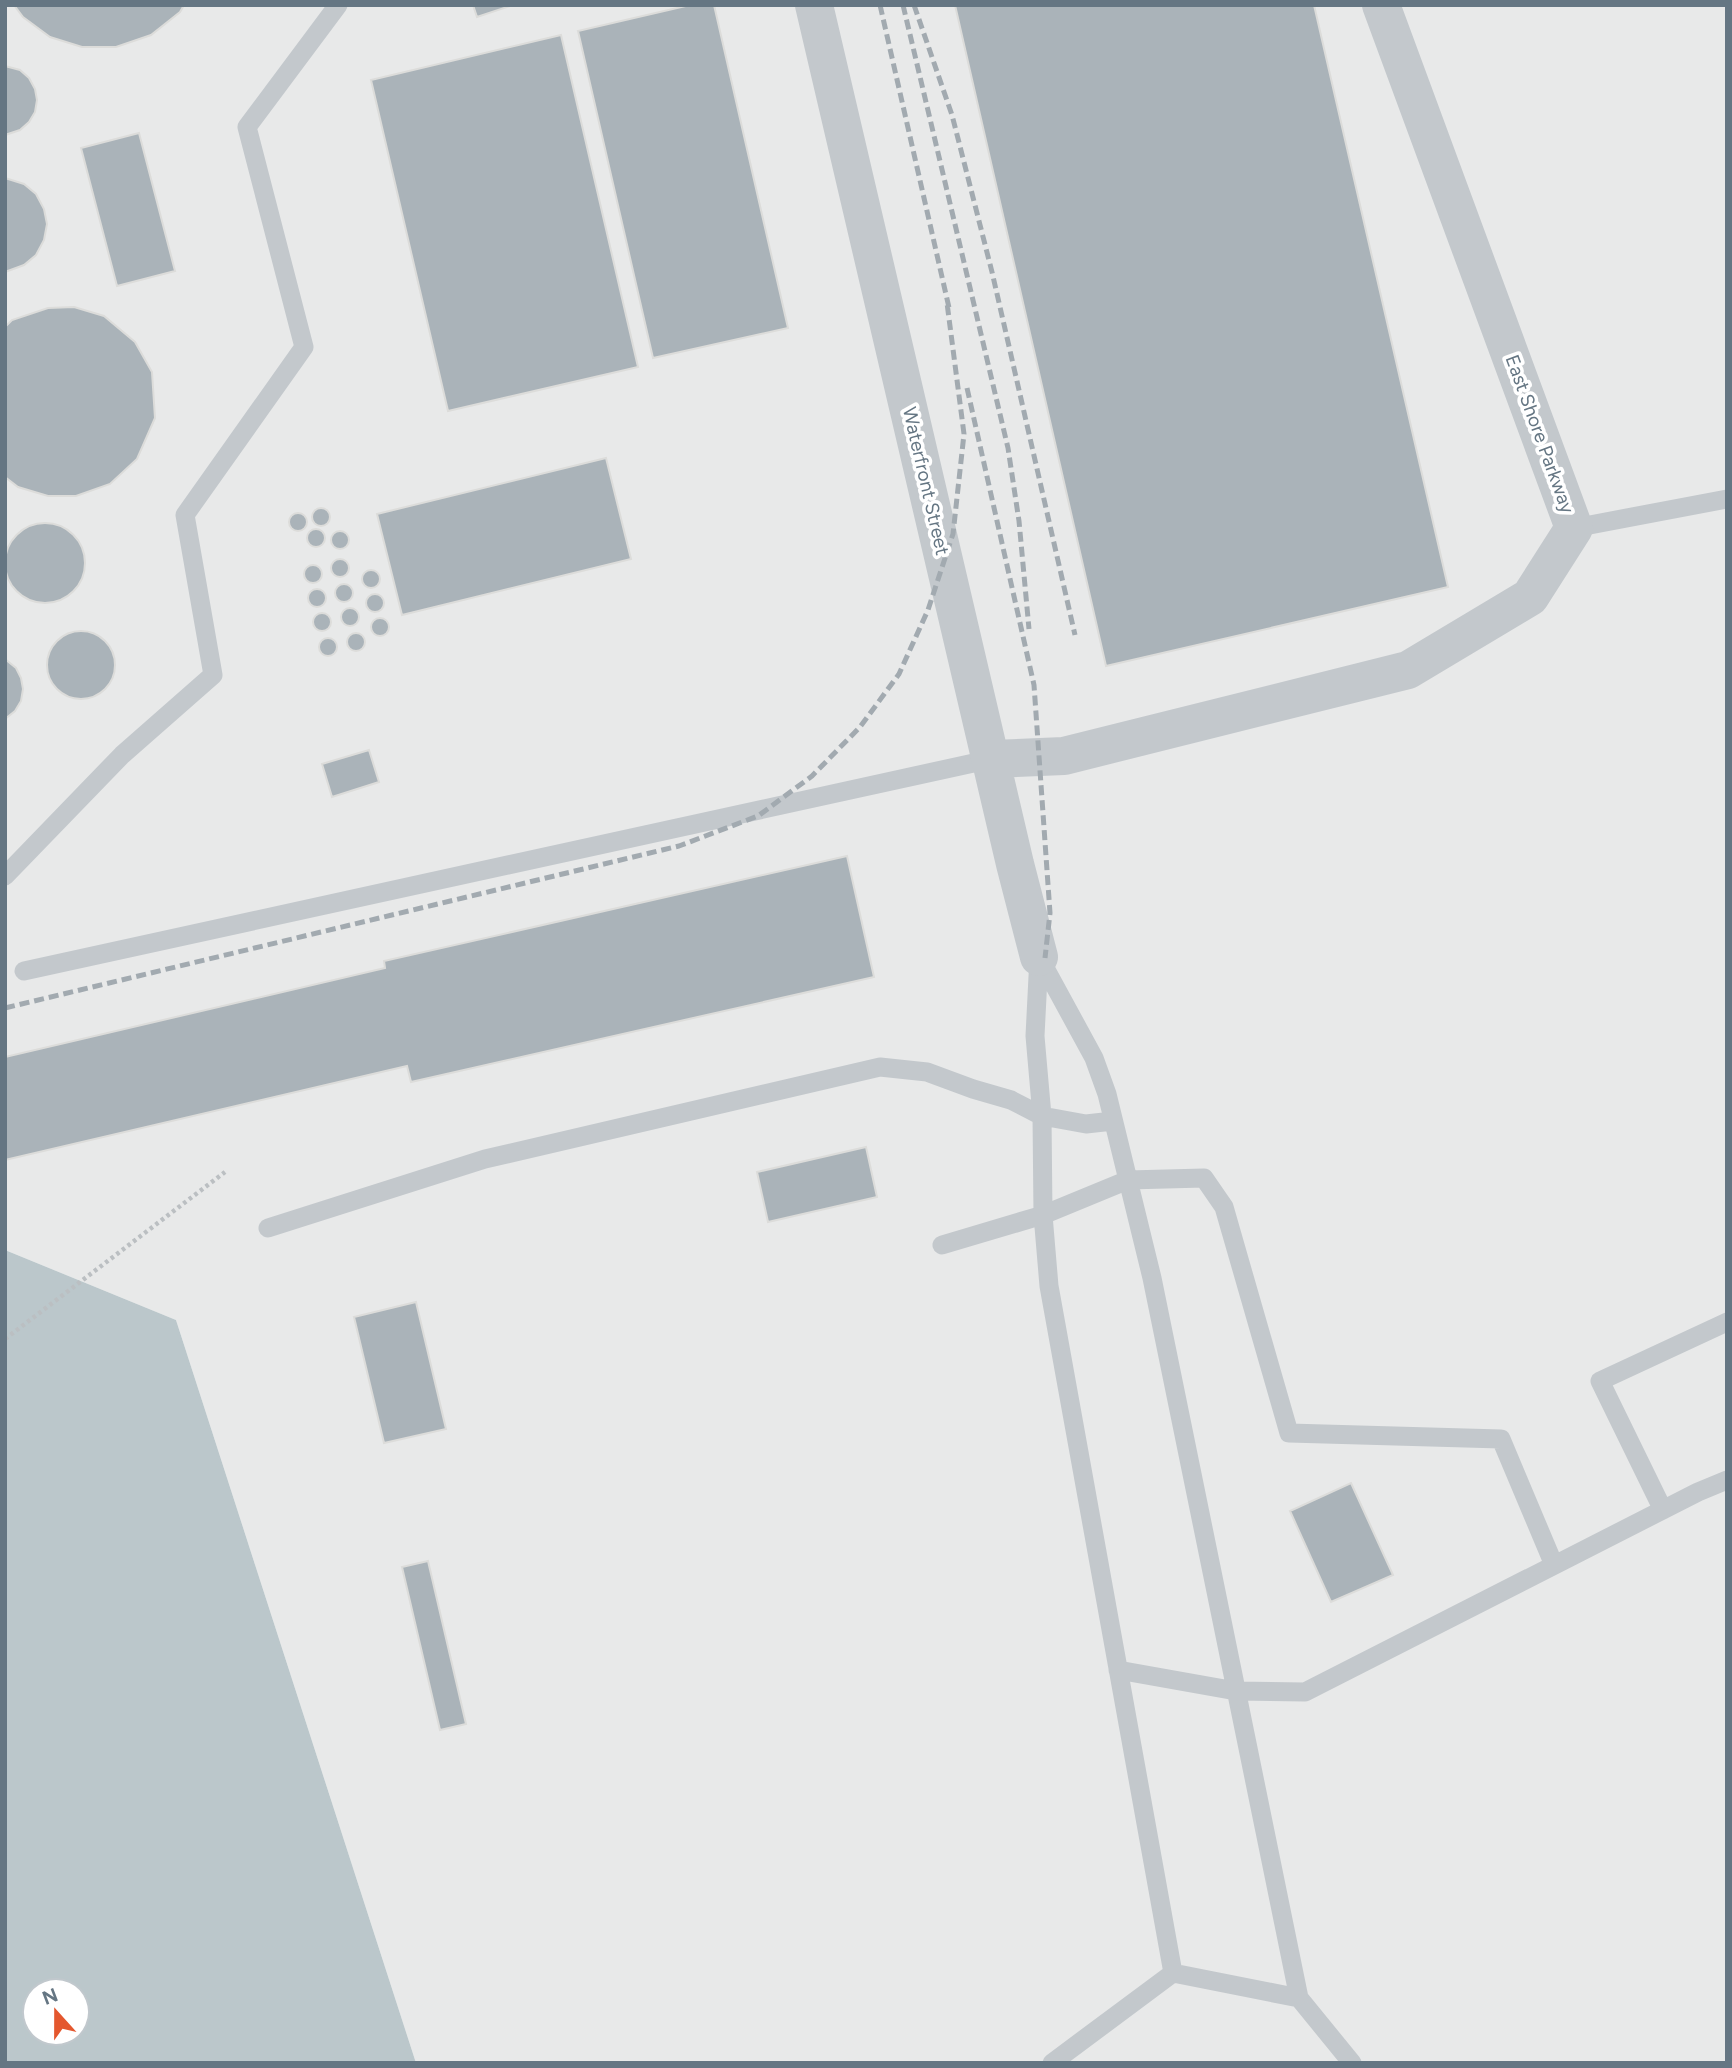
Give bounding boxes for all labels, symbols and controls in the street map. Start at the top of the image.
street label: East Shore Parkway [1501,352,1579,516]
street label: Waterfront Street [898,405,954,557]
north arrow [21,1977,91,2047]
text: N [39,1983,61,2010]

